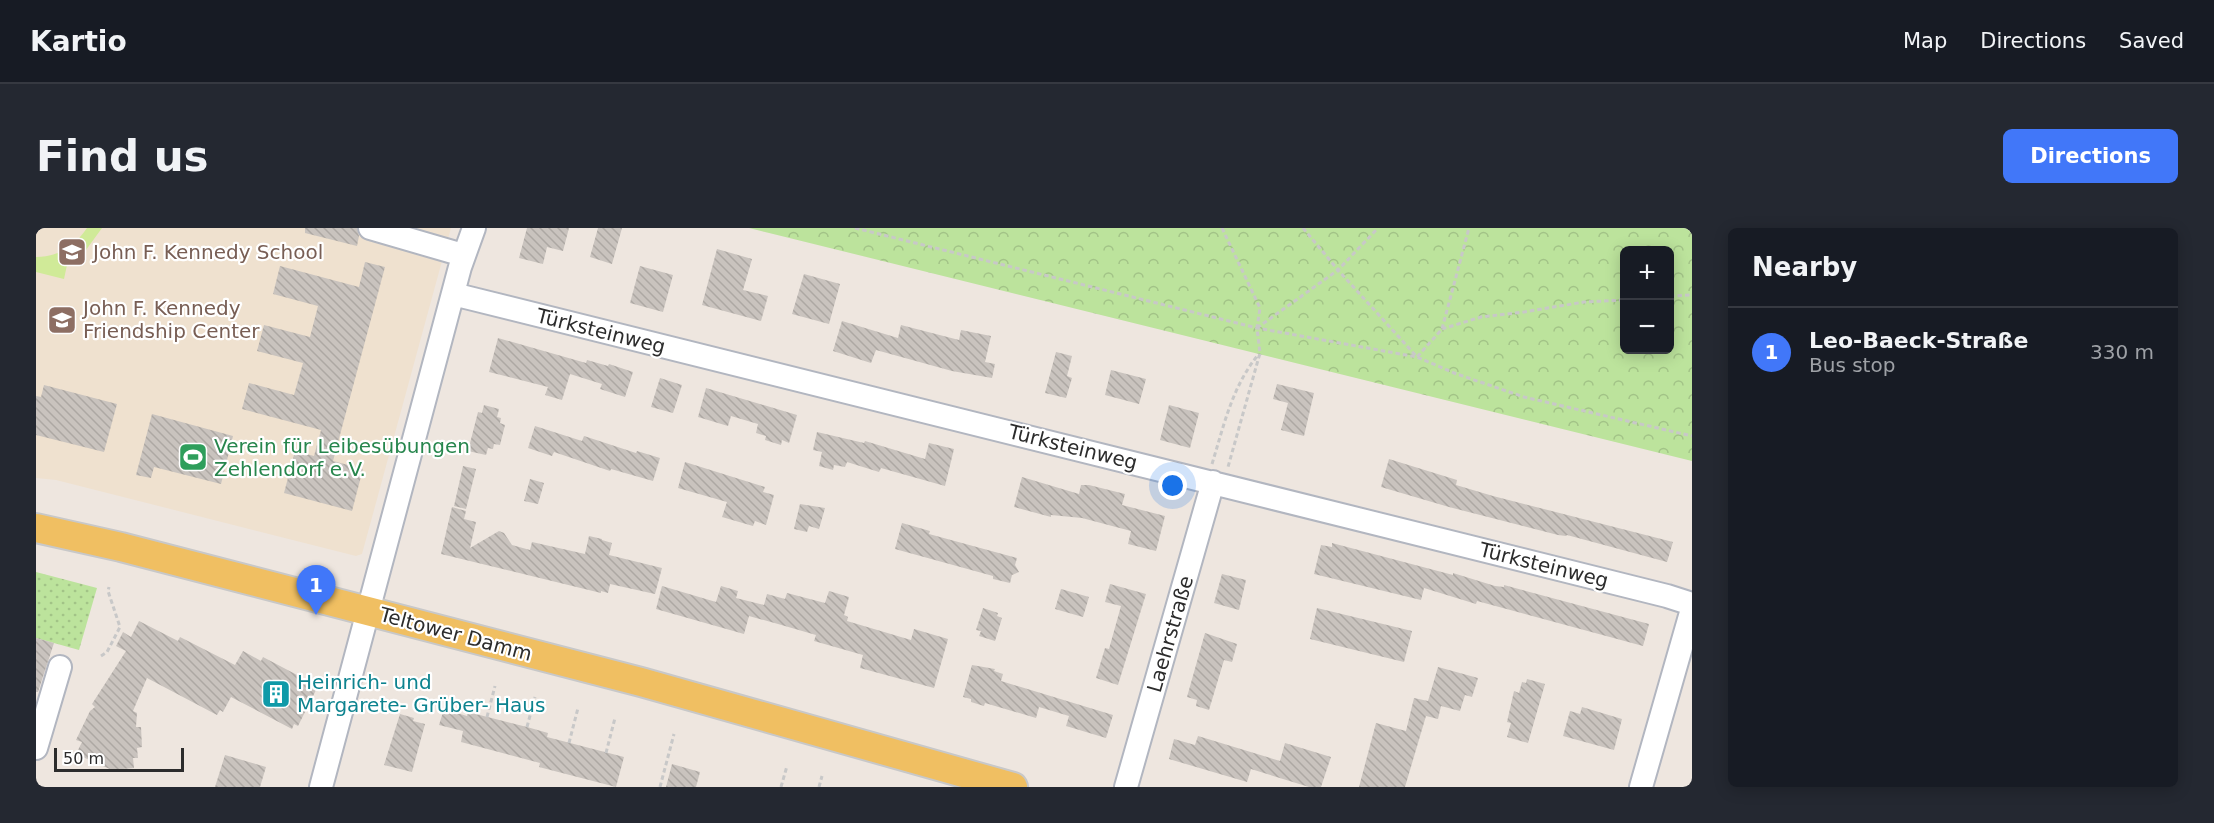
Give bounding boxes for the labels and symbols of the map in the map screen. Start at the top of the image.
school or university icon: John F. Kennedy School [56,236,88,268]
place label: John F. Kennedy School [91,240,323,264]
place label: John F. Kennedy Friendship Center [81,296,260,343]
street label: Türksteinweg [533,303,668,359]
school or university icon: John F. Kennedy Friendship Center [46,304,78,336]
street label: Türksteinweg [1005,419,1140,475]
place label: Verein für Leibesübungen Zehlendorf e.V. [214,434,470,481]
sports icon: Verein für Leibesübungen Zehlendorf e.V. [177,441,209,473]
your location [1158,471,1187,500]
street label: Türksteinweg [1476,537,1611,593]
pin: 1 [296,566,336,615]
street label: Laehrstraße [1142,573,1198,695]
street label: Teltower Damm [376,602,535,666]
place label: Heinrich- und Margarete- Grüber- Haus [297,670,545,717]
building icon: Heinrich- und Margarete- Grüber- Haus [260,678,292,710]
scale bar [54,745,184,772]

